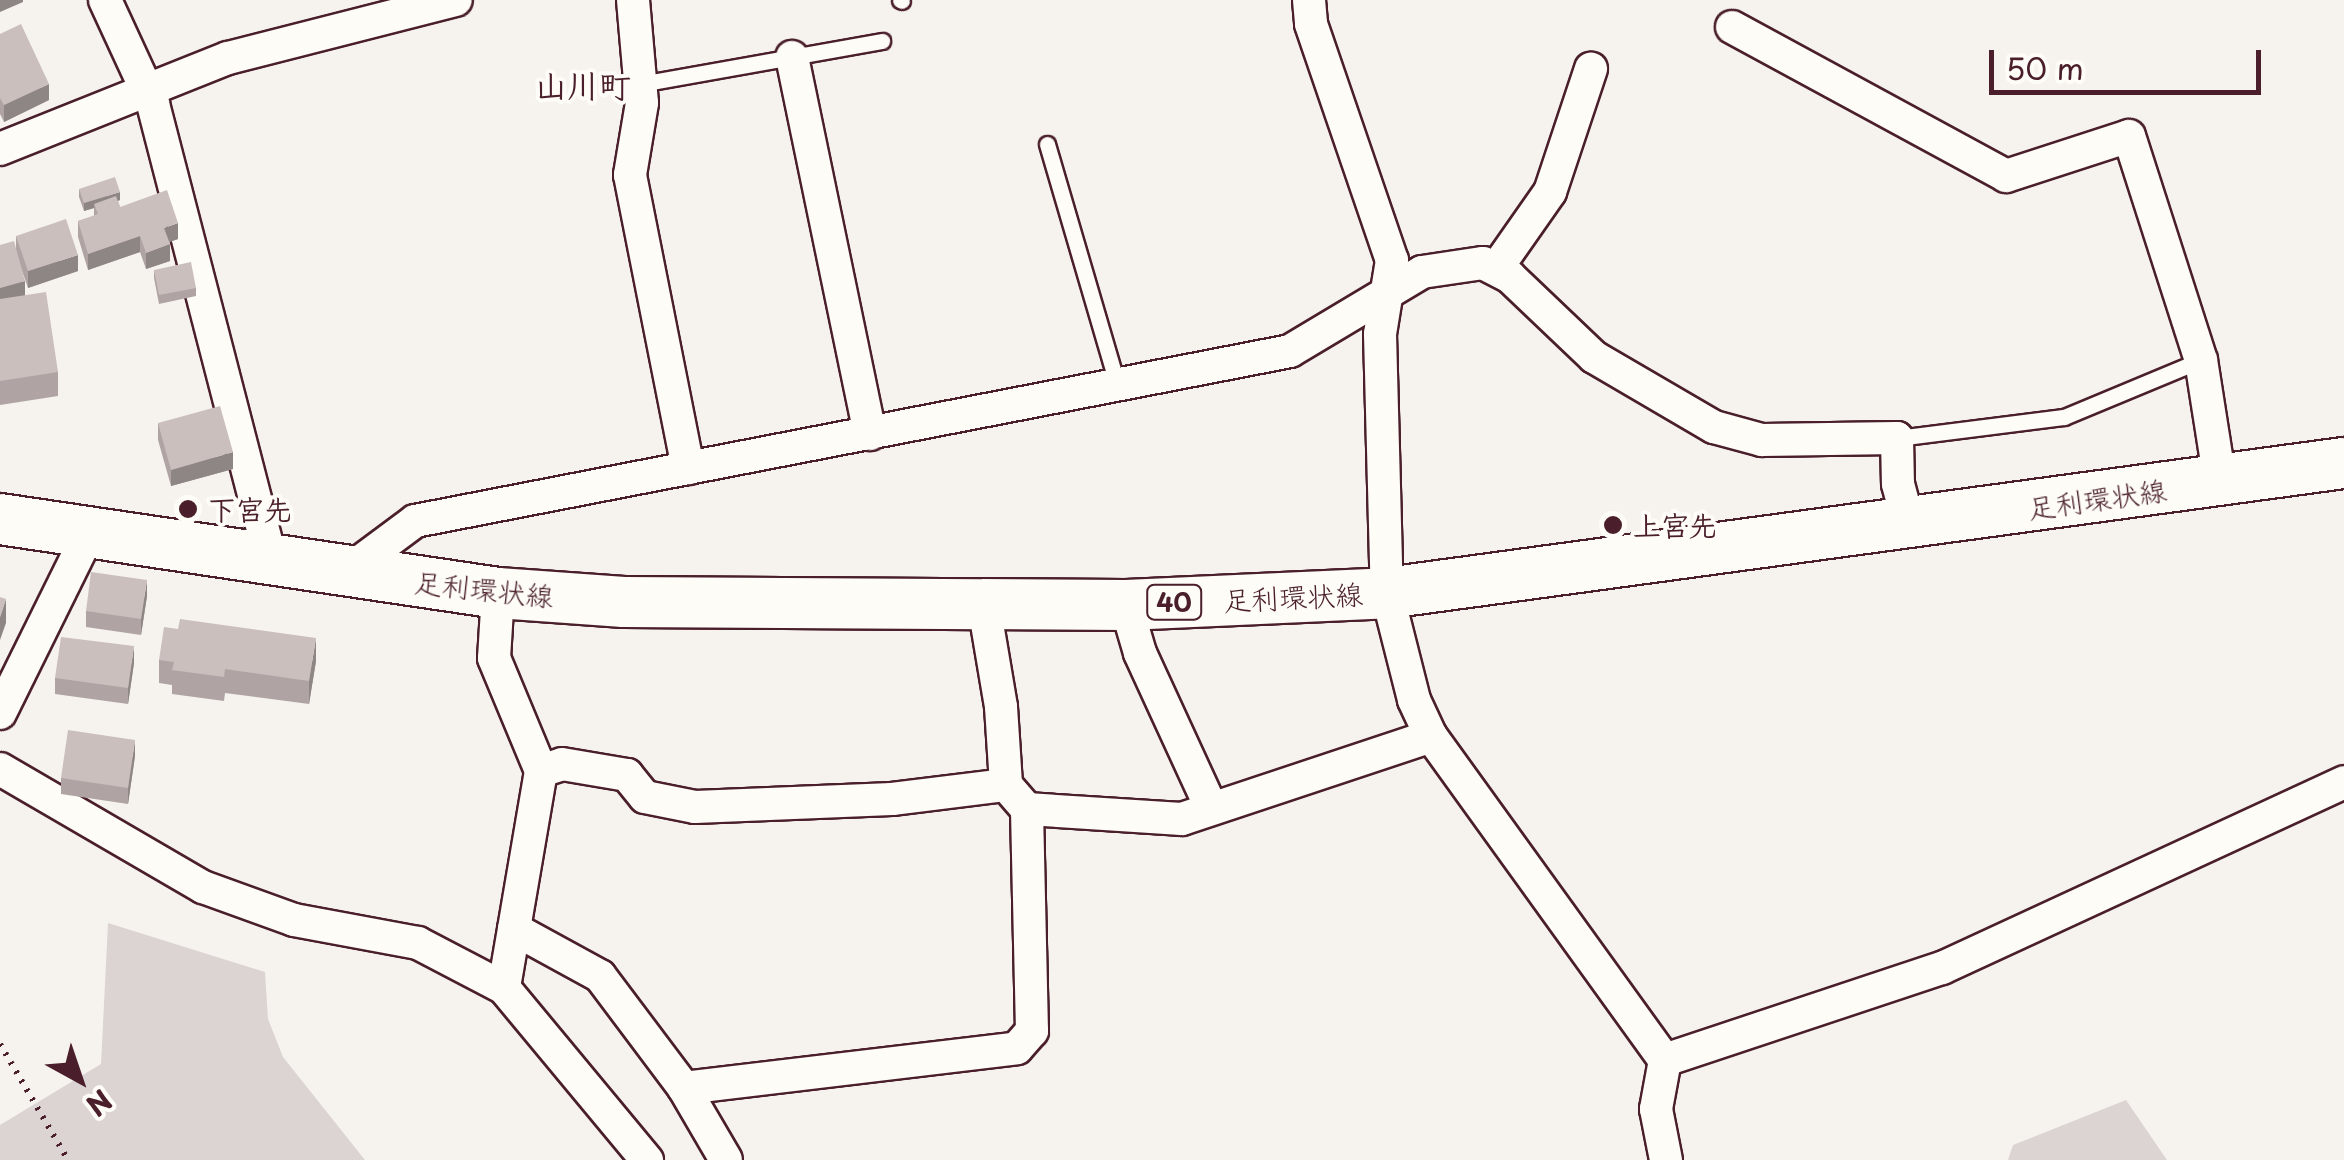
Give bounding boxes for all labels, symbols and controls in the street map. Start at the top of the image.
scale bar [1994,30,2266,92]
text: 50 m [2006,45,2084,90]
district label: 山川町 [535,66,631,104]
street label: 足利環状線 [2025,473,2169,525]
place label: 下宮先 [208,492,292,526]
marker: 下宮先 [177,498,199,520]
place label: 上宮先 [1633,508,1717,542]
marker: 上宮先 [1602,514,1624,536]
street label: 足利環状線 [413,565,555,613]
street label: 足利環状線 [1222,577,1364,617]
road number: 40 [1144,582,1204,622]
north arrow [30,1030,130,1130]
text: N [77,1080,122,1127]

